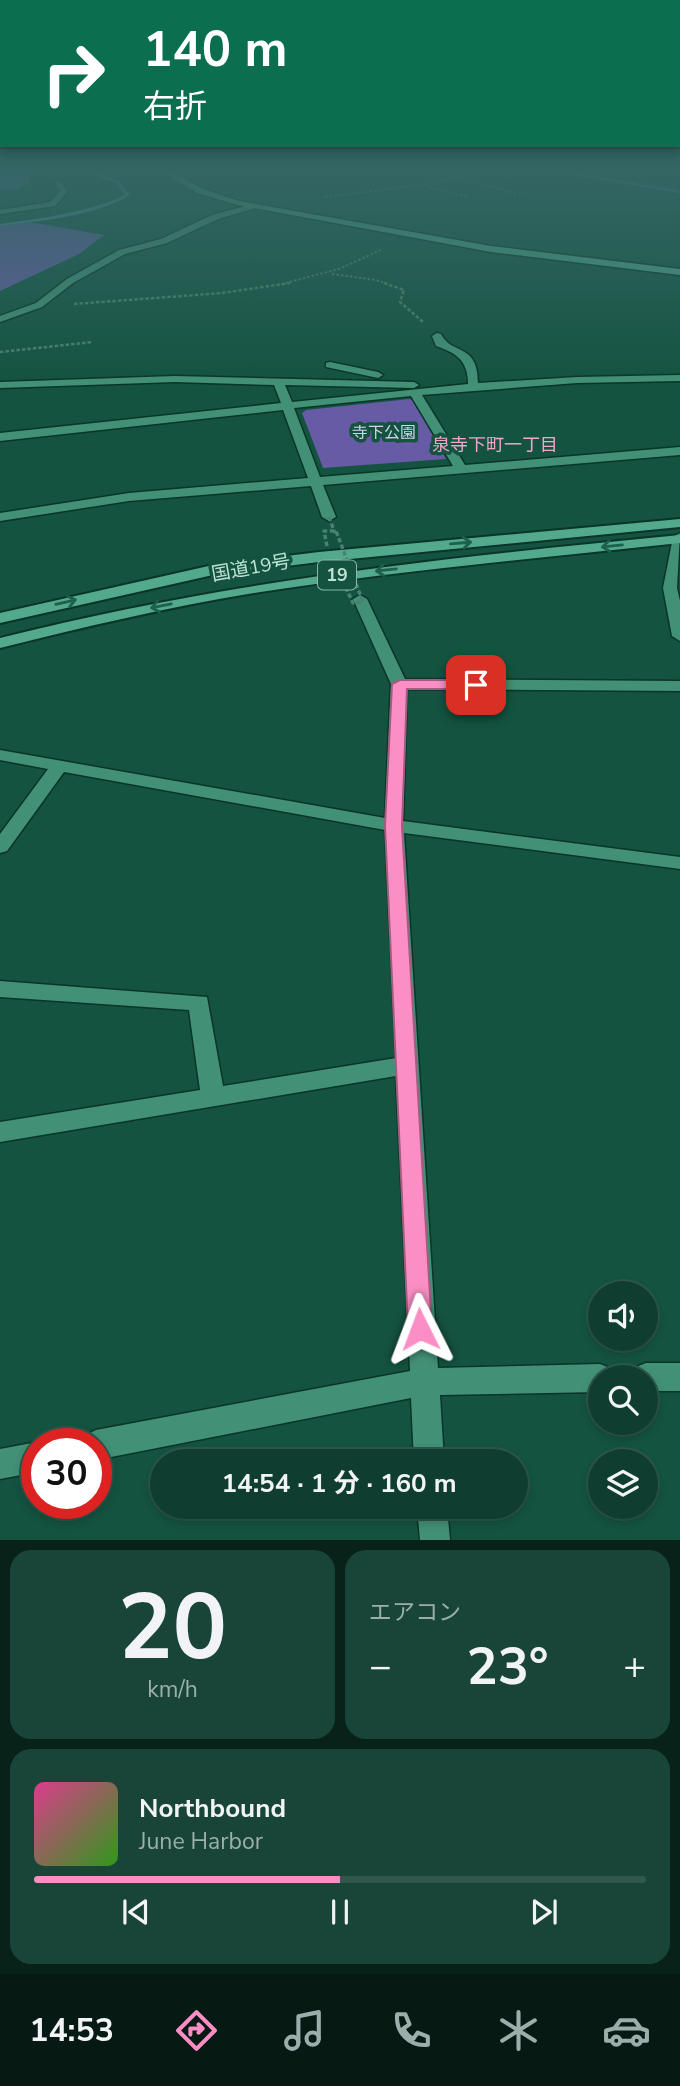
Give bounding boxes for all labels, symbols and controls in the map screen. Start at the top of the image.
text: 140 m [143,16,287,83]
icon: right [28,28,119,119]
text: 右折 [143,85,207,128]
park label: 寺下公園 [352,422,416,444]
district label: 泉寺下町一丁目 [432,433,558,457]
one-way arrow [449,536,471,549]
one-way arrow [601,539,624,552]
street label: 国道19号 [209,548,293,588]
road number: 19 [318,560,356,590]
one-way arrow [375,563,398,576]
one-way arrow [55,595,77,608]
one-way arrow [150,600,173,613]
pin [446,655,506,715]
icon: arrive [457,666,495,704]
map controls [588,1281,658,1519]
button: sound [588,1281,658,1351]
position arrow [383,1292,457,1366]
button: search [588,1365,658,1435]
speed limit sign: 30 [21,1428,112,1519]
button: layers [588,1449,658,1519]
text: 14:54 · 1 分 · 160 m [221,1466,457,1501]
text: 20 [118,1566,227,1690]
text: エアコン [369,1597,461,1628]
text: 23° [466,1631,549,1702]
text: − [369,1641,392,1692]
text: + [623,1641,646,1692]
text: km/h [147,1674,198,1705]
text: Northbound [139,1791,286,1826]
text: June Harbor [139,1826,263,1857]
icon: previous [117,1893,155,1931]
icon: pause [321,1893,359,1931]
icon: next [525,1893,563,1931]
icon: directions [172,2006,221,2055]
icon: music [280,2006,329,2055]
icon: phone [387,2006,436,2055]
icon: climate [494,2006,543,2055]
icon: car [602,2006,651,2055]
text: 14:53 [29,2009,114,2052]

